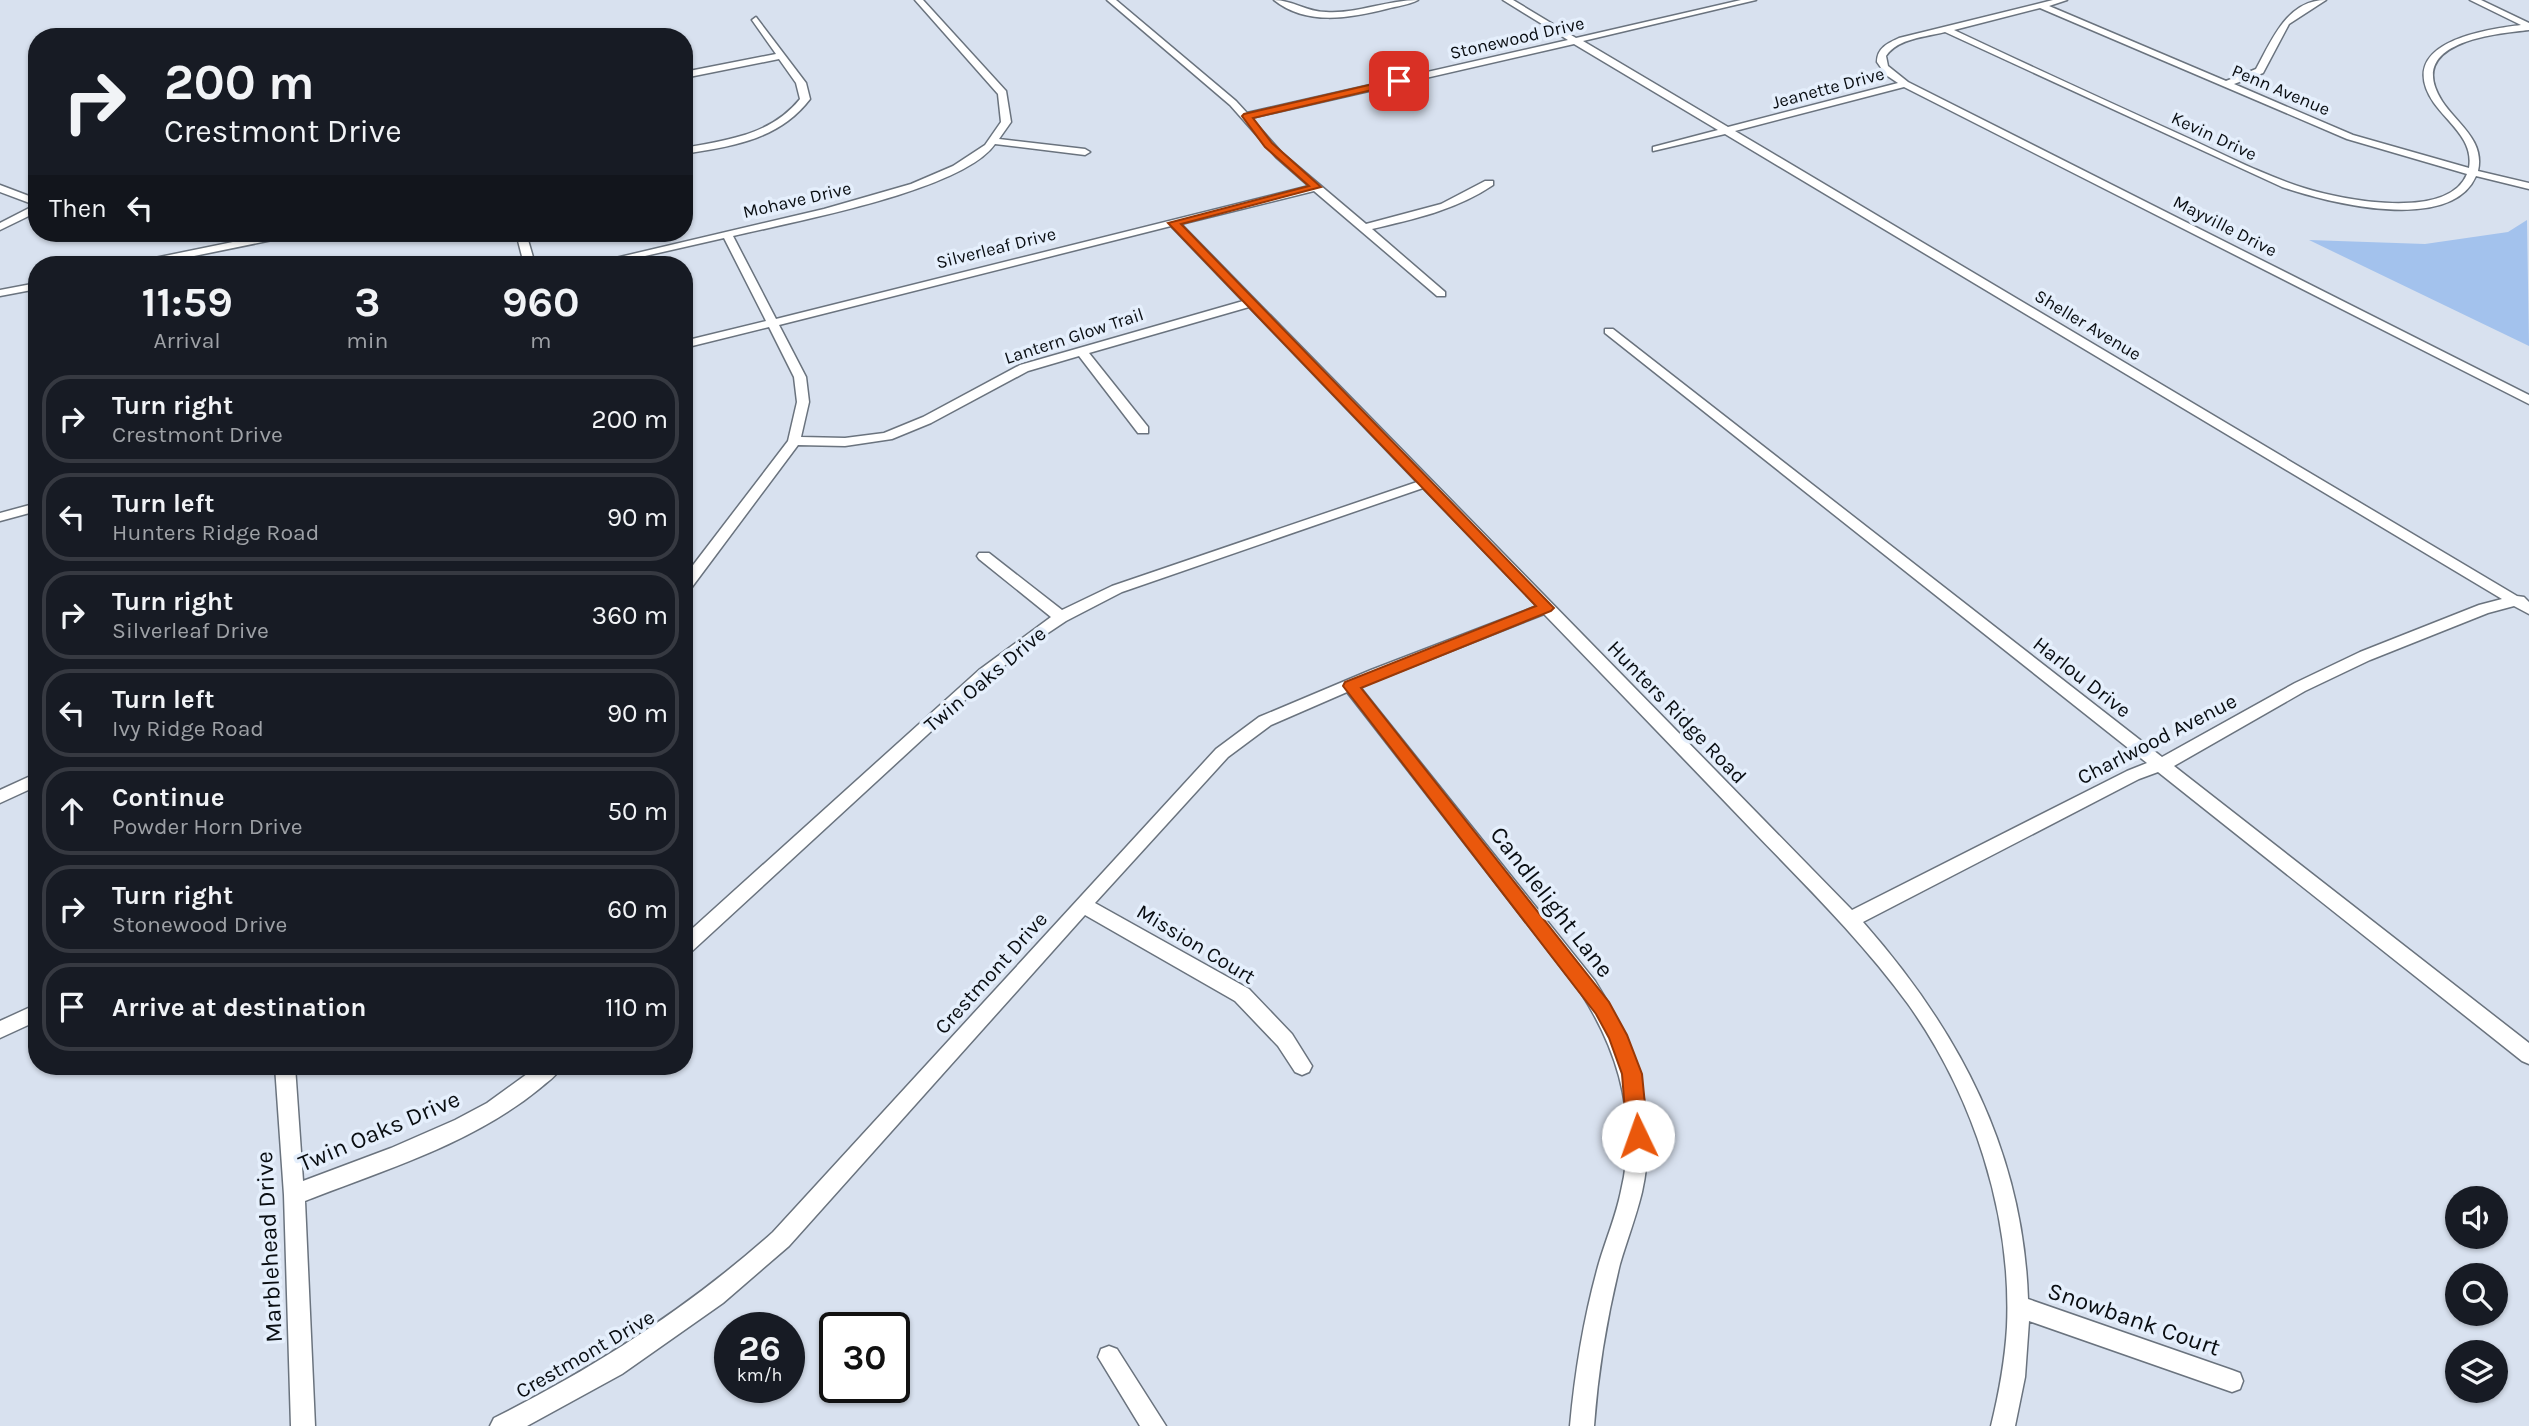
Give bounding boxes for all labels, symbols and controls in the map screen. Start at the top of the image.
street label: Stonewood Drive [1448,12,1586,64]
pin [1369,51,1429,111]
text: 200 m [164,54,315,111]
icon: right [49,56,140,147]
street label: Penn Avenue [2229,59,2333,121]
icon: arrive [1380,62,1418,100]
street label: Jeanette Drive [1769,62,1887,114]
street label: Kevin Drive [2168,107,2260,165]
text: Crestmont Drive [164,113,402,150]
street label: Mohave Drive [741,177,853,223]
icon: left [121,189,159,227]
street label: Mayville Drive [2169,190,2281,262]
text: Then [49,193,107,224]
street label: Silverleaf Drive [934,222,1058,274]
text: 11:59 [141,277,233,327]
text: 3 [354,277,380,327]
text: 960 [502,277,580,327]
street label: Sheller Avenue [2031,285,2145,365]
street label: Lantern Glow Trail [1002,303,1146,369]
text: Arrival [153,327,221,354]
text: min [346,327,388,354]
text: m [530,327,551,354]
text: Turn right [112,390,233,421]
icon: right [53,400,91,438]
text: 200 m [592,404,668,435]
text: Crestmont Drive [112,421,283,448]
text: Turn left [112,488,214,519]
icon: left [53,498,91,536]
text: 90 m [607,502,668,533]
text: Hunters Ridge Road [112,519,319,546]
text: Turn right [112,586,233,617]
icon: right [53,596,91,634]
text: 360 m [592,600,668,631]
text: Silverleaf Drive [112,617,269,644]
street label: Twin Oaks Drive [919,621,1051,737]
street label: Harlou Drive [2028,631,2136,723]
street label: Hunters Ridge Road [1603,636,1751,788]
text: Turn left [112,684,214,715]
street label: Charlwood Avenue [2073,689,2241,789]
icon: left [53,694,91,732]
text: 90 m [607,698,668,729]
text: Ivy Ridge Road [112,715,264,742]
text: Continue [112,782,224,813]
icon: ahead [53,792,91,830]
text: 50 m [607,796,668,827]
text: Powder Horn Drive [112,813,303,840]
street label: Candlelight Lane [1484,821,1620,983]
text: Turn right [112,880,233,911]
icon: right [53,890,91,928]
text: 60 m [607,894,668,925]
street label: Mission Court [1132,899,1260,989]
street label: Crestmont Drive [930,907,1052,1039]
text: Stonewood Drive [112,911,287,938]
icon: arrive [53,988,91,1026]
text: Arrive at destination [112,992,366,1023]
text: 110 m [605,992,668,1023]
street label: Twin Oaks Drive [294,1084,464,1178]
position arrow [1601,1099,1675,1173]
street label: Marblehead Drive [250,1151,288,1343]
map controls [2445,1186,2508,1403]
button: sound [2445,1186,2508,1249]
button: search [2445,1263,2508,1326]
street label: Snowbank Court [2044,1276,2224,1362]
street label: Crestmont Drive [511,1305,659,1403]
speed limit sign: 30 [819,1312,910,1403]
text: 26 [738,1328,781,1369]
button: layers [2445,1340,2508,1403]
text: km/h [737,1364,782,1386]

